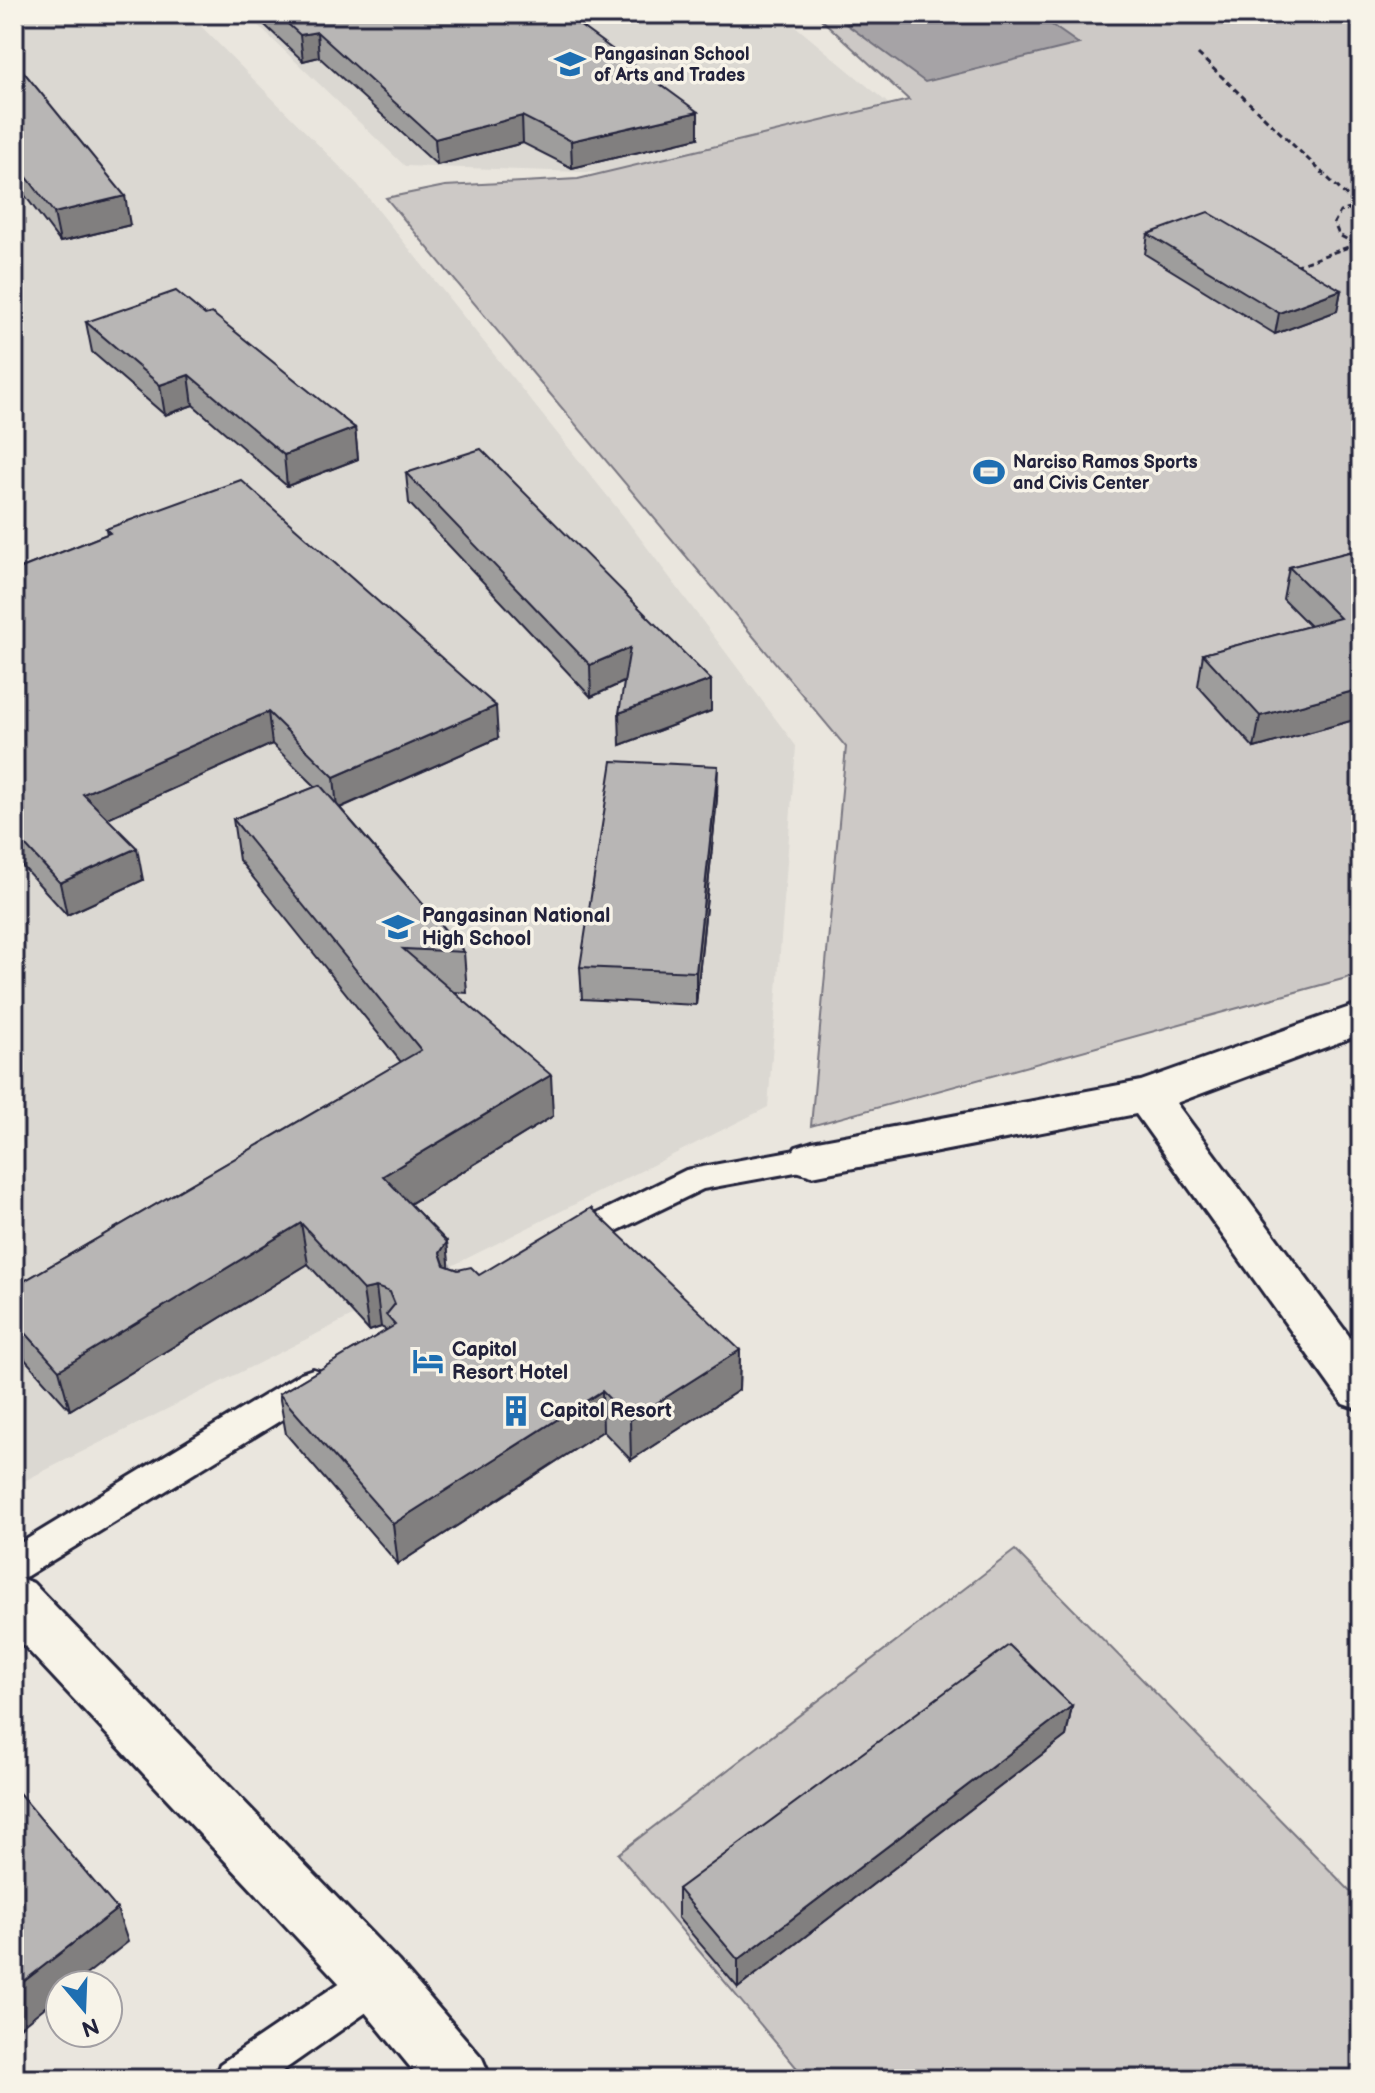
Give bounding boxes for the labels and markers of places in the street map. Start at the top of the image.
place label: Pangasinan School of Arts and Trades [594,44,750,86]
school or university icon: Pangasinan School of Arts and Trades [553,47,587,81]
place label: Narciso Ramos Sports and Civis Center [1013,452,1198,494]
sports icon: Narciso Ramos Sports and Civis Center [972,455,1006,489]
place label: Pangasinan National High School [422,904,610,951]
school or university icon: Pangasinan National High School [381,910,415,944]
place label: Capitol Resort Hotel [452,1338,568,1385]
hotel icon: Capitol Resort Hotel [411,1344,445,1378]
building icon: Capitol Resort [499,1394,533,1428]
place label: Capitol Resort [540,1399,672,1423]

